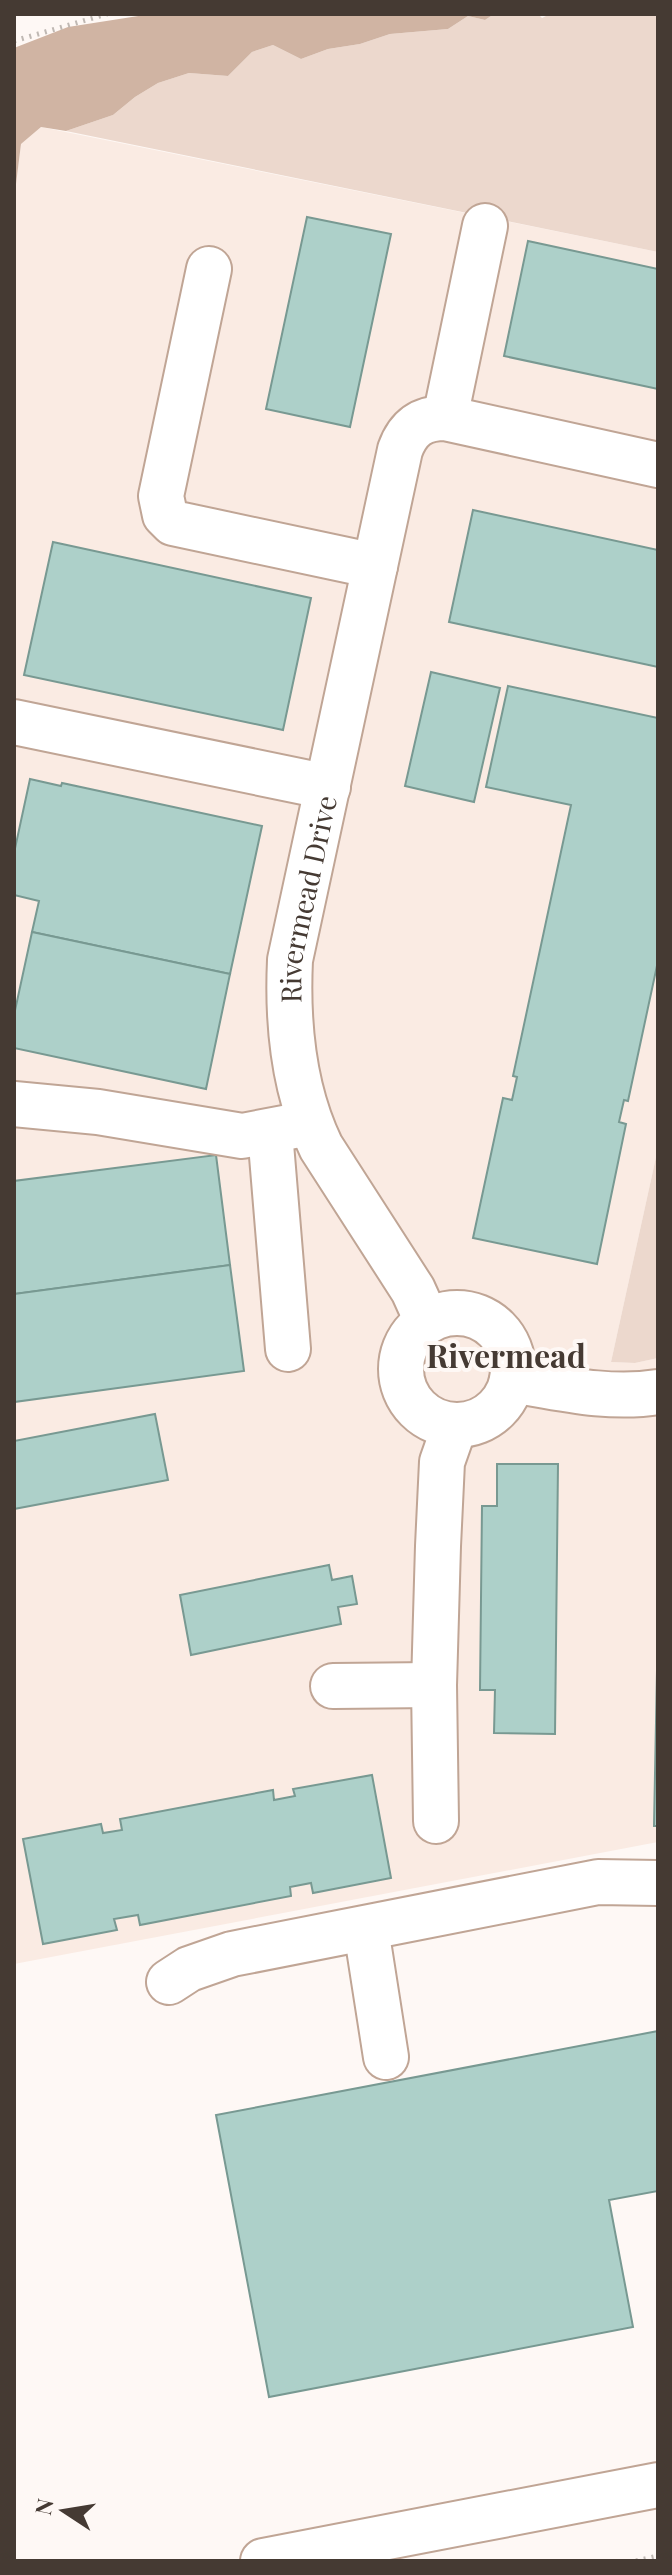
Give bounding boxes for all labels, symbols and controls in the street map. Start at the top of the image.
street label: Rivermead Drive [271,792,344,1003]
district label: Rivermead [426,1333,586,1376]
north arrow [24,2471,104,2551]
text: N [27,2496,60,2518]

